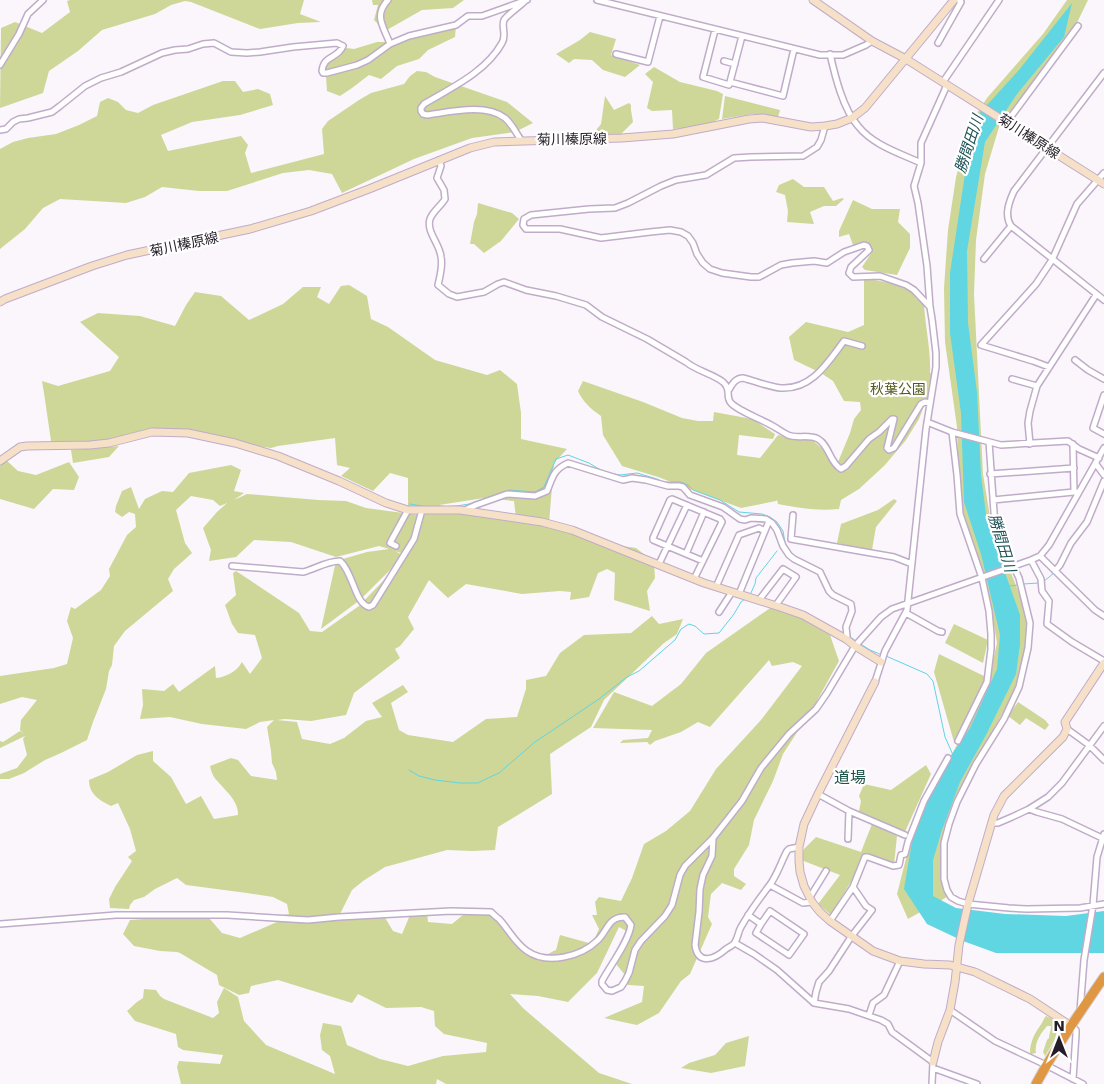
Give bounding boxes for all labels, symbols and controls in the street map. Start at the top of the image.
street label: 菊川榛原線 [995,110,1063,162]
water label: 勝間田川 [951,111,987,175]
street label: 菊川榛原線 [537,130,607,148]
street label: 菊川榛原線 [148,229,220,259]
park label: 秋葉公園 [870,381,926,397]
water label: 勝間田川 [985,512,1020,576]
district label: 道場 [834,768,866,787]
north arrow [1034,1014,1084,1064]
text: N [1053,1018,1065,1034]

